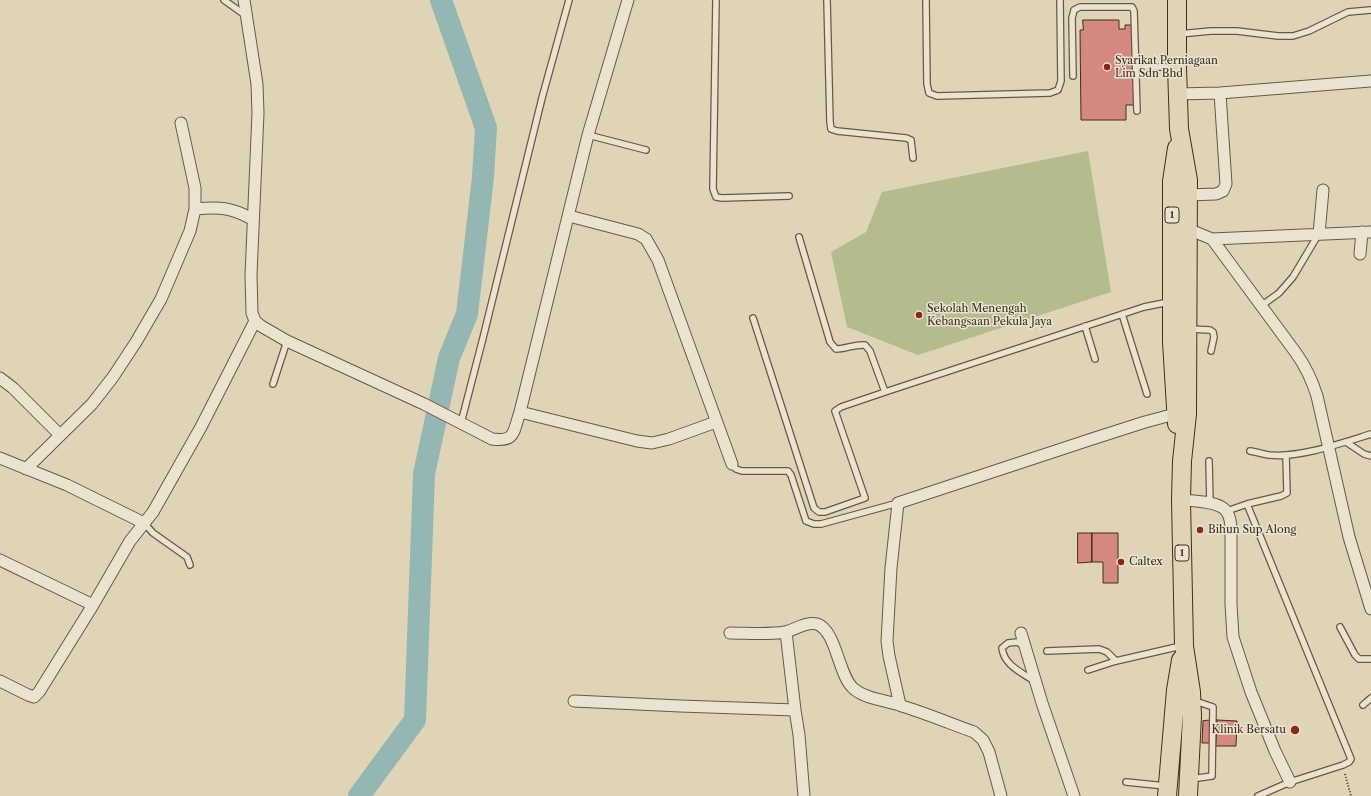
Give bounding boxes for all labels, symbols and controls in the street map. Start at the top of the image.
place label: Syarikat Perniagaan Lim Sdn Bhd [1115,54,1218,80]
marker: Syarikat Perniagaan Lim Sdn Bhd [1102,62,1112,72]
road number: 1 [1165,207,1179,223]
place label: Sekolah Menengah Kebangsaan Pekula Jaya [927,302,1052,328]
marker: Sekolah Menengah Kebangsaan Pekula Jaya [914,310,924,320]
place label: Bihun Sup Along [1208,523,1296,537]
marker: Bihun Sup Along [1195,525,1205,535]
road number: 1 [1175,545,1189,561]
place label: Caltex [1129,555,1163,569]
marker: Caltex [1116,557,1126,567]
place label: Klinik Bersatu [1212,723,1286,737]
marker: Klinik Bersatu [1289,724,1301,736]

